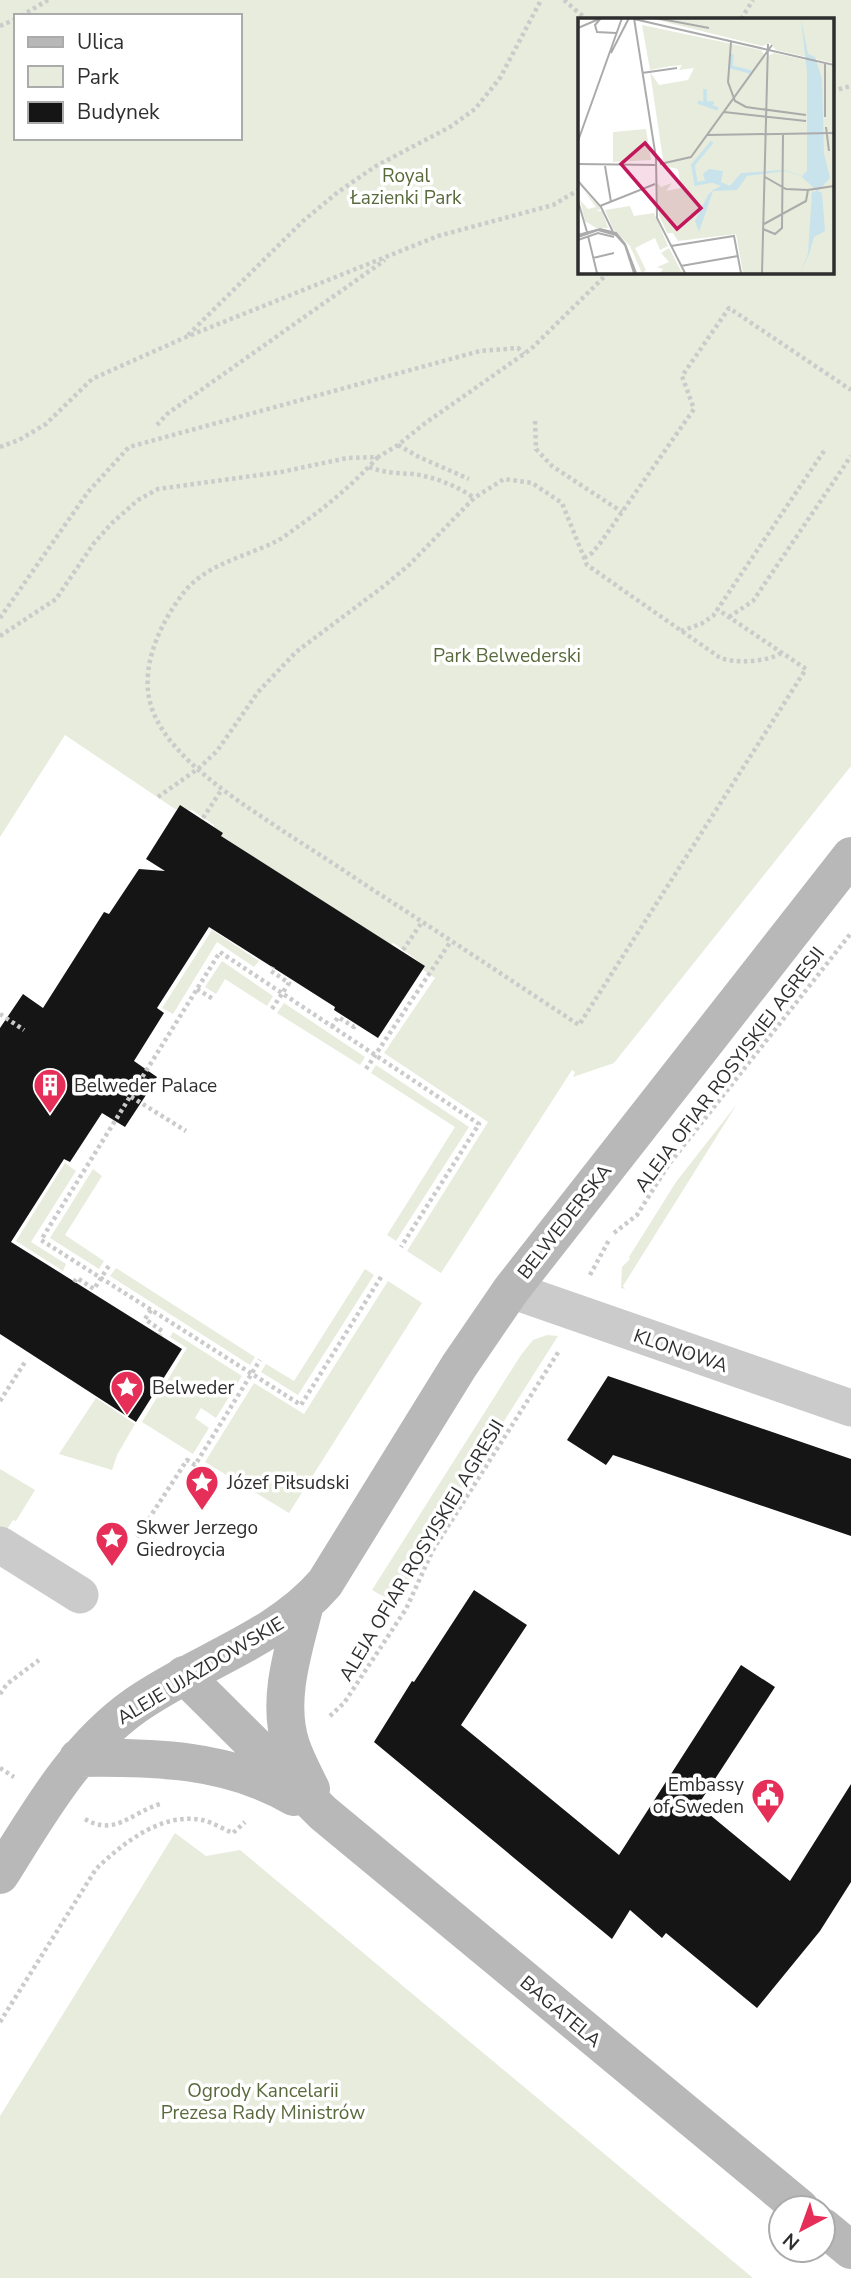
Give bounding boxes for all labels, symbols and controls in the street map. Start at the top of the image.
legend [14,14,242,140]
inset map [578,18,834,273]
text: Ulica [77,28,124,56]
text: Park [77,63,119,91]
text: Budynek [77,98,160,126]
park label: Royal Łazienki Park [349,163,462,211]
park label: Park Belwederski [433,643,581,669]
street label: ALEJA OFIAR ROSYJSKIEJ AGRESJI [629,942,831,1198]
building icon: Belweder Palace [31,1066,69,1115]
place label: Belweder Palace [74,1073,217,1099]
street label: BELWEDERSKA [512,1159,618,1284]
street label: KLONOWA [630,1323,731,1379]
place icon: Belweder [108,1368,146,1417]
place label: Belweder [152,1375,234,1401]
street label: ALEJA OFIAR ROSYJSKIEJ AGRESJI [333,1415,510,1686]
place icon: Józef Piłsudski [183,1463,221,1512]
place label: Józef Piłsudski [226,1470,349,1496]
place label: Skwer Jerzego Giedroycia [136,1515,258,1563]
place icon: Skwer Jerzego Giedroycia [93,1519,131,1568]
street label: ALEJE UJAZDOWSKIE [112,1611,289,1731]
place label: Embassy of Sweden [653,1772,744,1820]
public building icon: Embassy of Sweden [749,1776,787,1825]
street label: BAGATELA [514,1970,607,2054]
park label: Ogrody Kancelarii Prezesa Rady Ministrów [161,2078,365,2126]
north arrow [767,2194,837,2264]
text: N [778,2227,805,2256]

